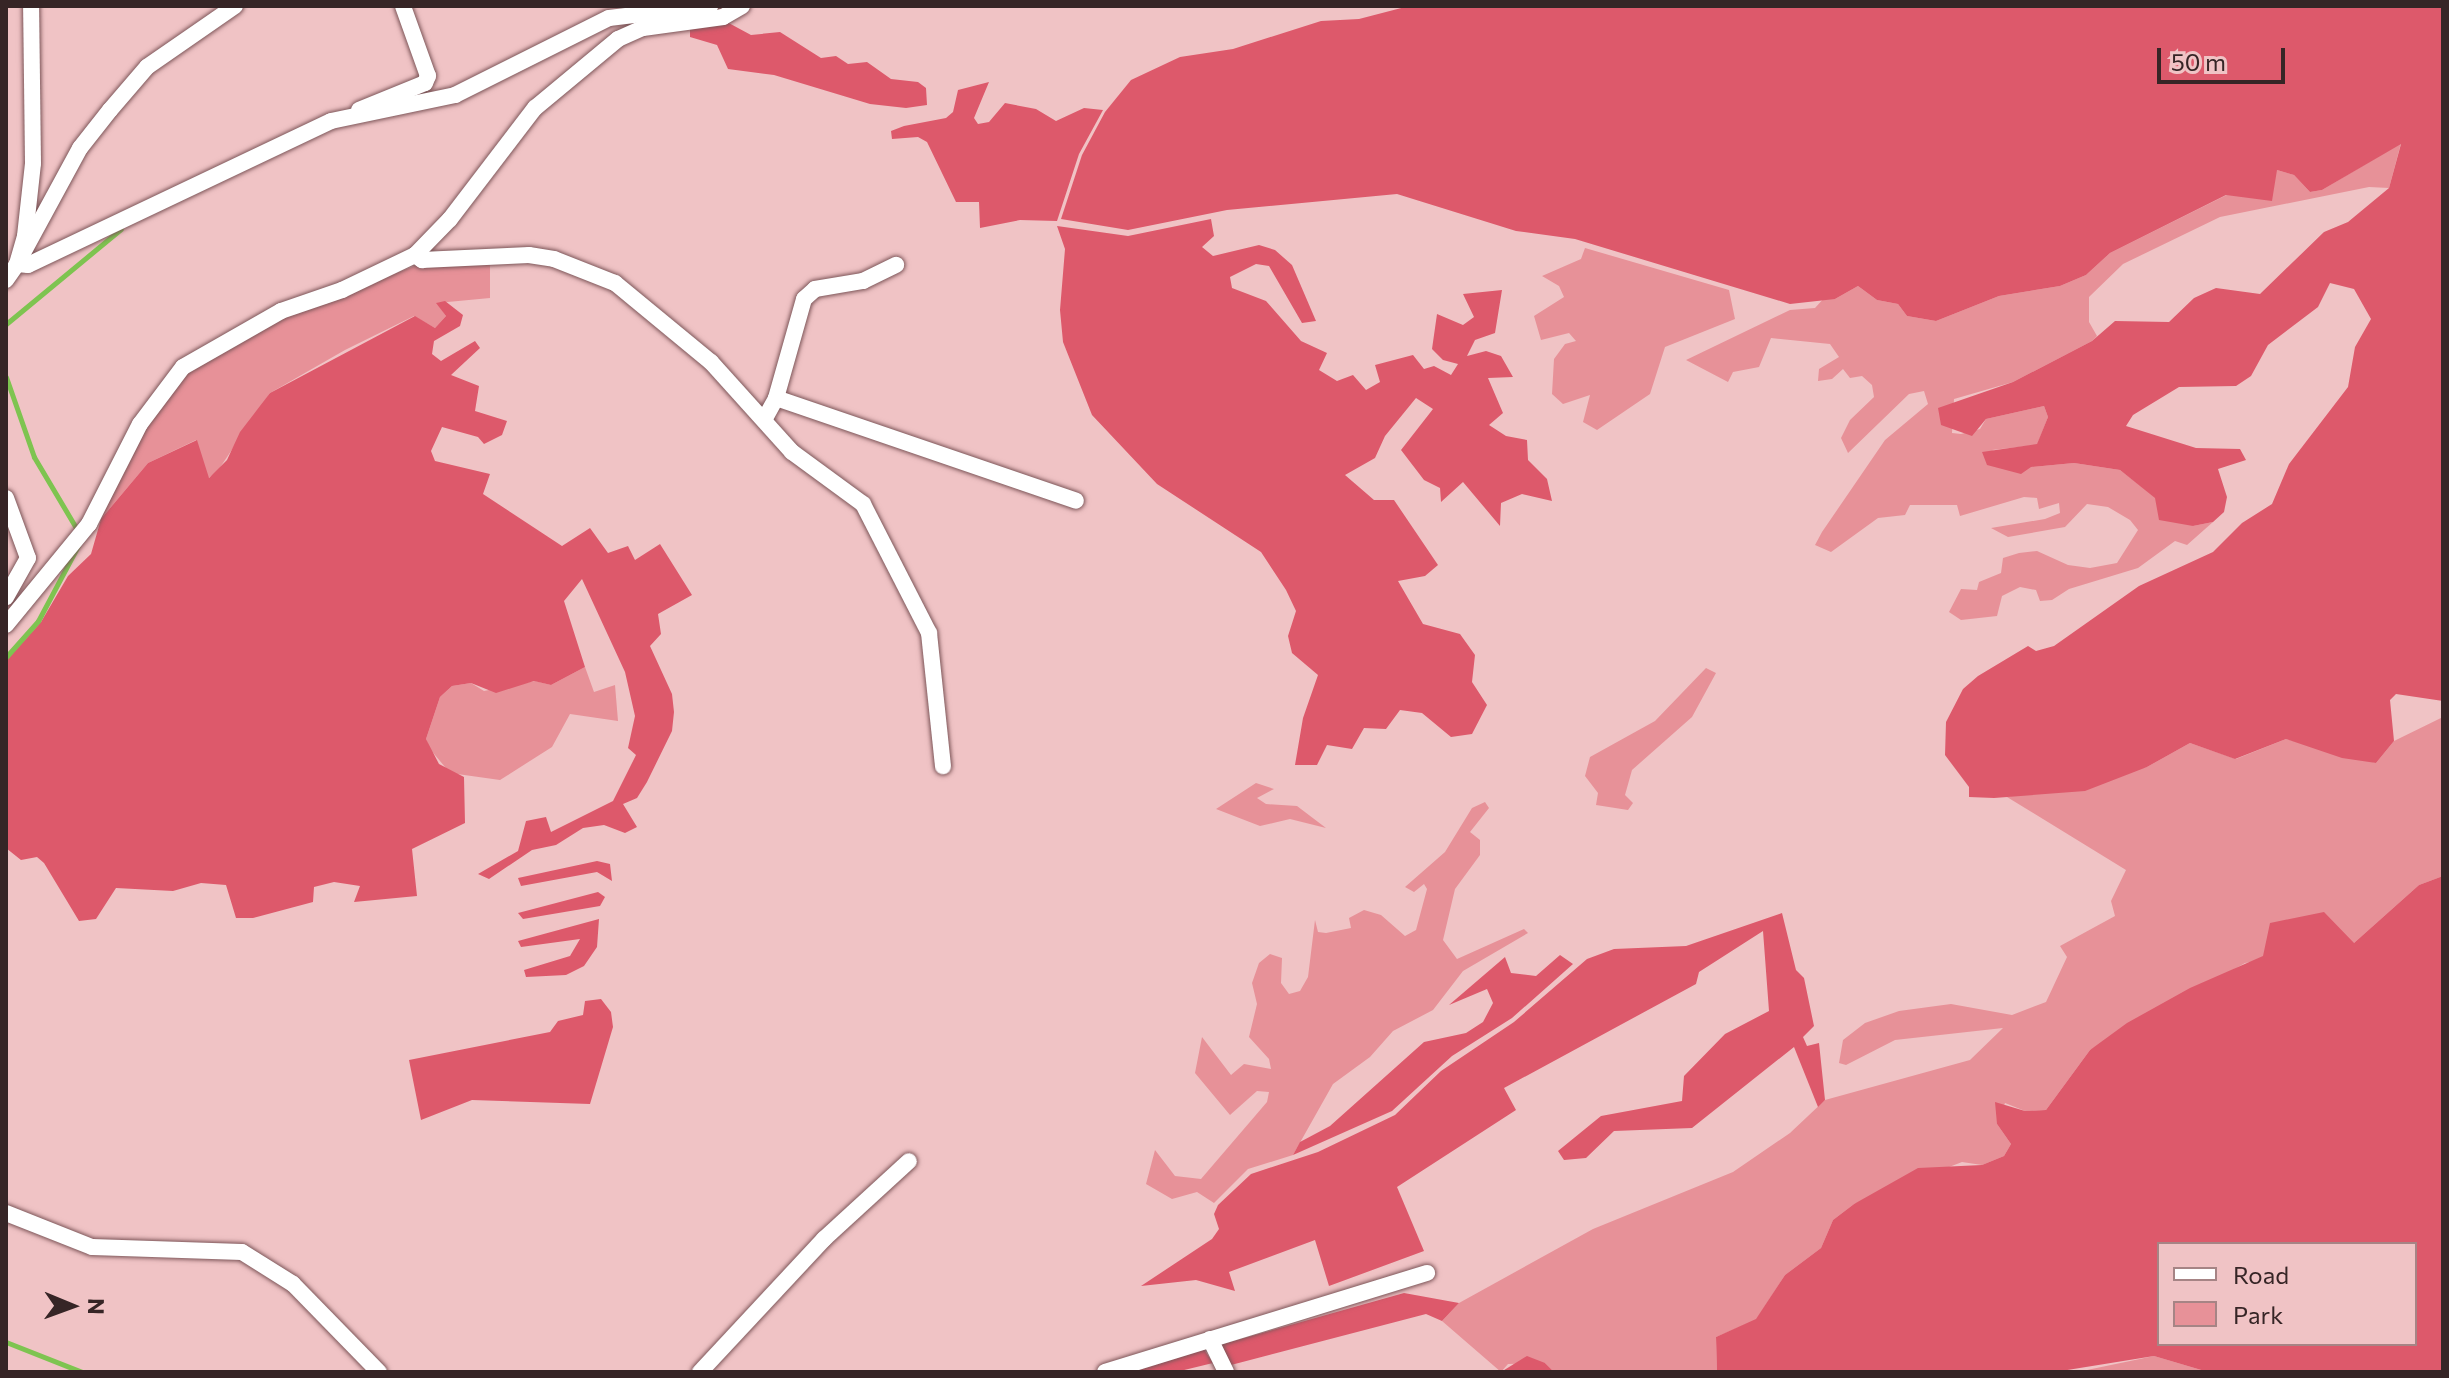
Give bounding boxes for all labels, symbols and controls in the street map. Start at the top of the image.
scale bar [2161,32,2289,82]
text: 50 m [2171,47,2226,76]
legend [2157,1242,2417,1346]
text: Road [2233,1260,2289,1289]
north arrow [32,1266,112,1346]
text: N [83,1298,110,1315]
text: Park [2233,1300,2283,1329]

